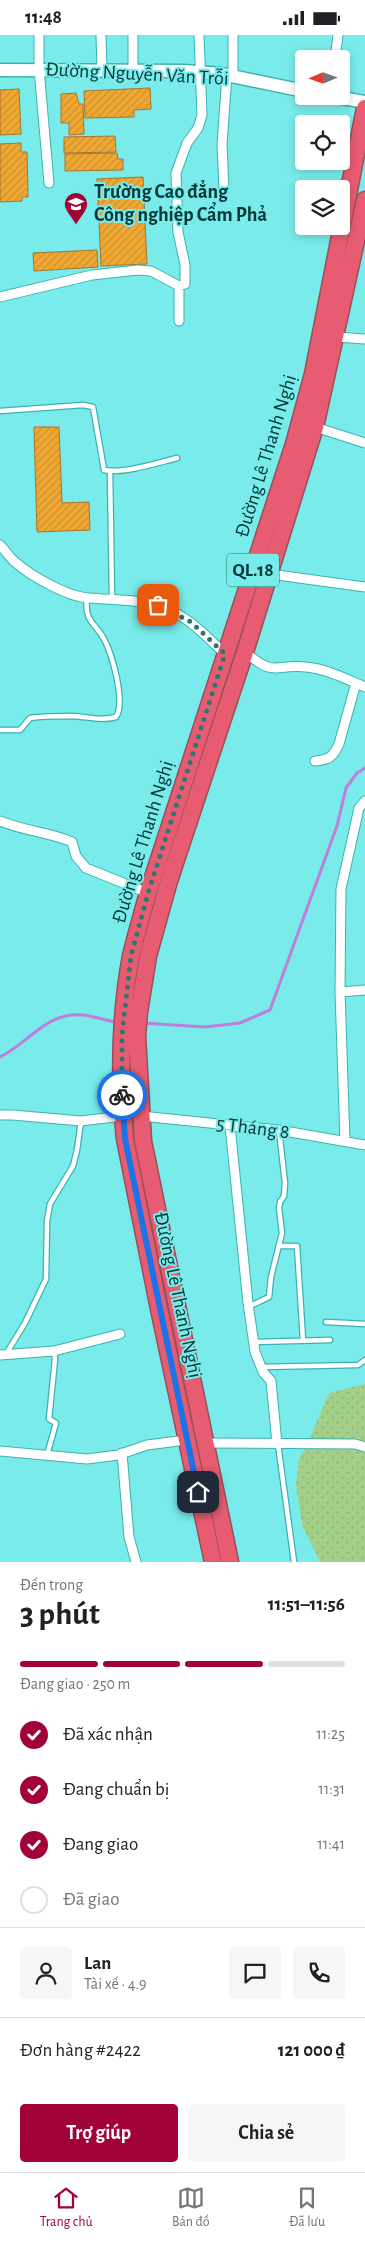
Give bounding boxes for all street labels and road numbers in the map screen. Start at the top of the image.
street label: Đường Nguyễn Văn Trỗi [45,59,229,89]
street label: Đường Lê Thanh Nghị [232,372,300,540]
road number: QL.18 [227,553,279,587]
street label: Đường Lê Thanh Nghị [109,758,177,926]
street label: 5 Tháng 8 [215,1114,291,1142]
street label: Đường Lê Thanh Nghị [151,1210,205,1380]

